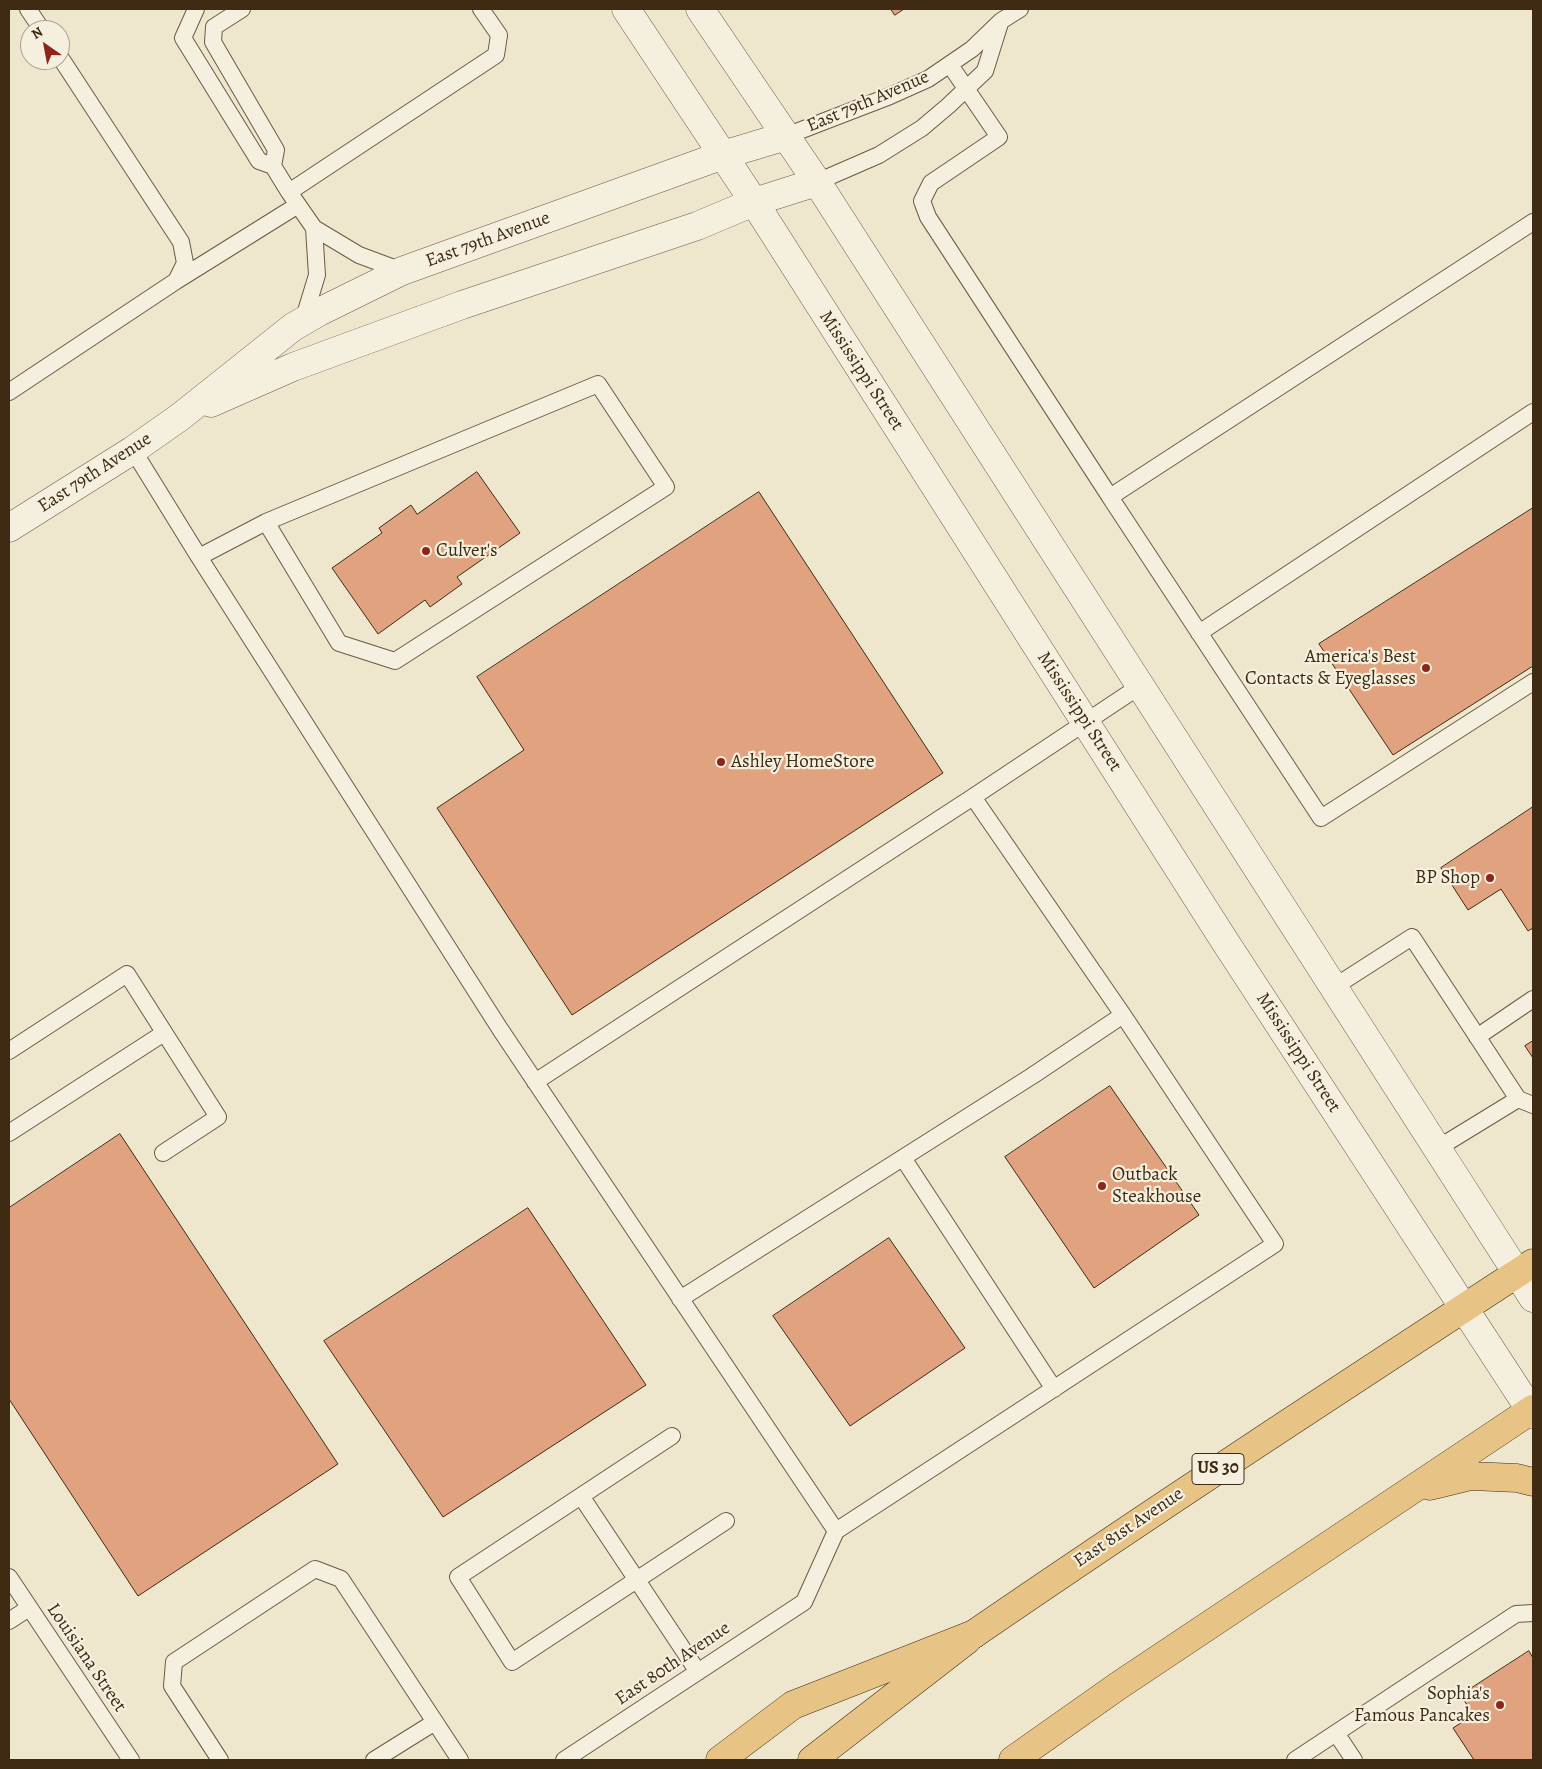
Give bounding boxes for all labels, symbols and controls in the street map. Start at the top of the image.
north arrow [20,20,70,70]
text: N [28,22,47,44]
street label: East 79th Avenue [803,66,933,138]
street label: East 79th Avenue [423,207,553,273]
street label: Mississippi Street [814,307,908,435]
street label: East 79th Avenue [34,428,156,518]
place label: Culver's [436,540,498,562]
marker: Culver's [420,545,432,557]
place label: America's Best Contacts & Eyeglasses [1245,646,1416,690]
street label: Mississippi Street [1032,648,1126,776]
marker: America's Best Contacts & Eyeglasses [1420,662,1432,674]
place label: Ashley HomeStore [731,751,874,773]
marker: Ashley HomeStore [715,756,727,768]
place label: BP Shop [1415,867,1480,889]
marker: BP Shop [1484,872,1496,884]
street label: Mississippi Street [1251,989,1345,1117]
place label: Outback Steakhouse [1112,1164,1201,1208]
marker: Outback Steakhouse [1096,1180,1108,1192]
road number: US 30 [1192,1454,1244,1485]
street label: East 81st Avenue [1070,1483,1188,1573]
street label: Louisiana Street [41,1599,131,1717]
street label: East 80th Avenue [611,1617,735,1711]
place label: Sophia's Famous Pancakes [1354,1683,1490,1727]
marker: Sophia's Famous Pancakes [1494,1699,1506,1711]

